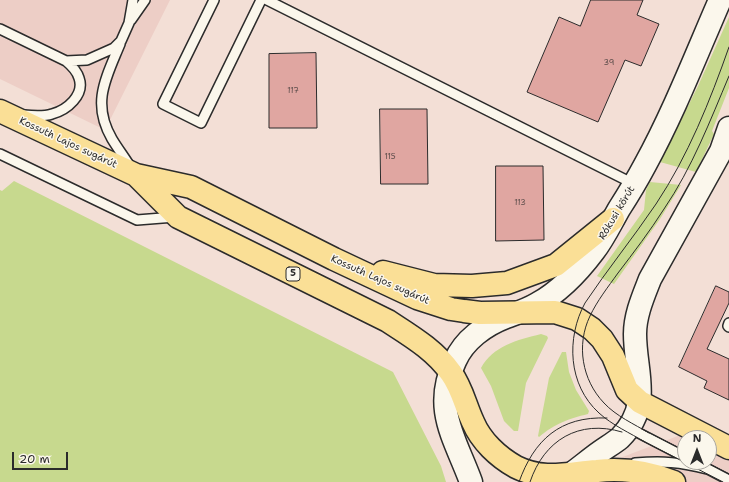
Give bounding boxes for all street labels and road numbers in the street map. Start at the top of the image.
street label: Kossuth Lajos sugárút [17,115,119,171]
street label: Rókusi körút [596,184,638,242]
street label: Kossuth Lajos sugárút [329,253,431,307]
road number: 5 [286,267,300,281]

